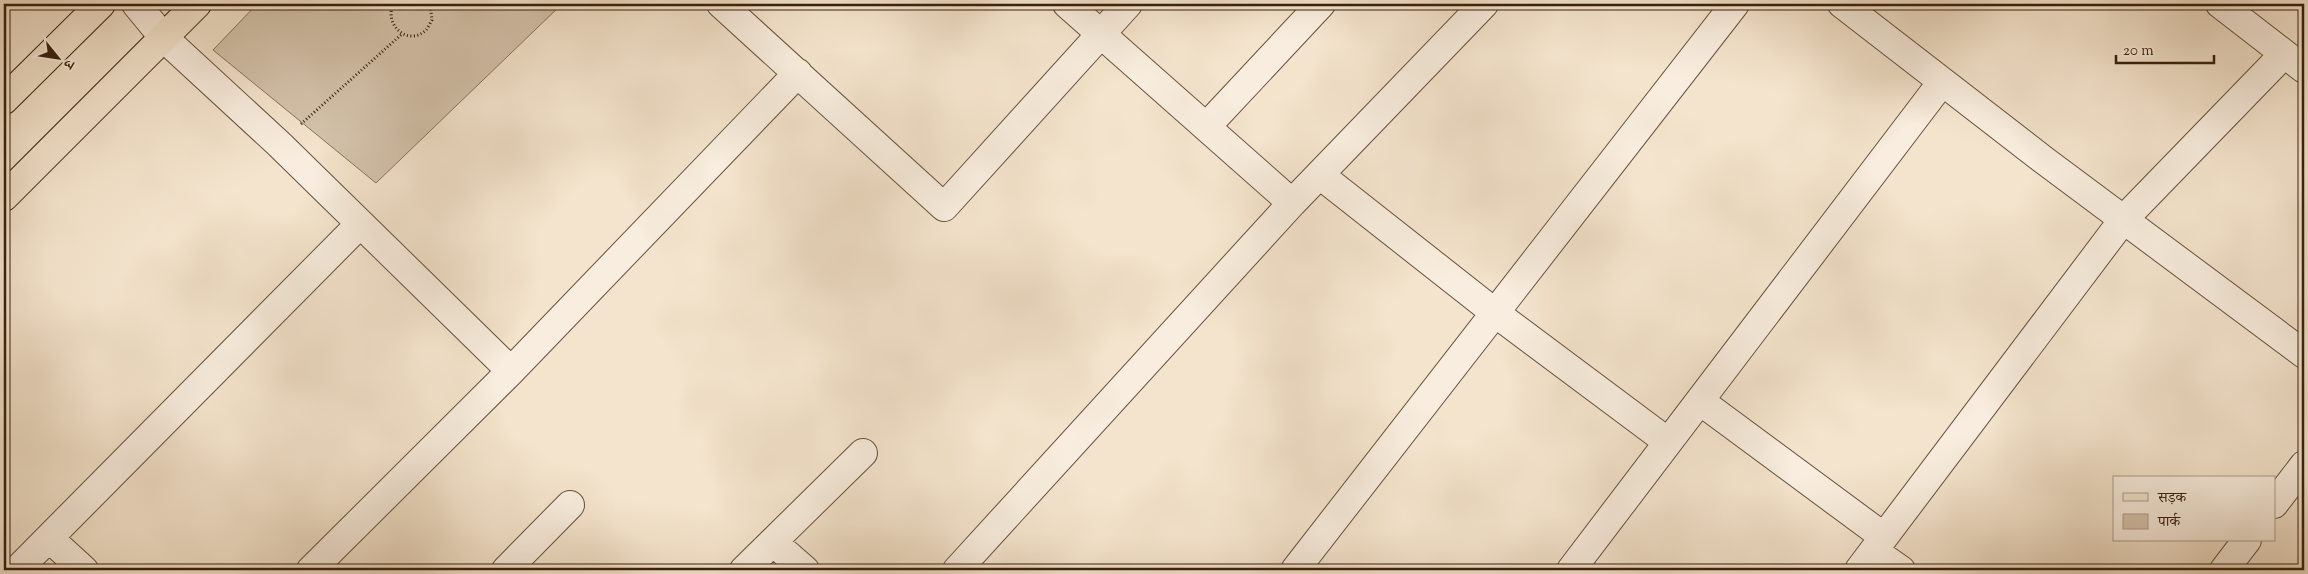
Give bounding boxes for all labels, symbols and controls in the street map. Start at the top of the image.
north arrow [32,32,82,82]
scale bar [2116,32,2213,64]
text: 20 m [2123,41,2154,62]
text: उ [57,55,78,72]
legend [2113,476,2276,542]
text: सड़क [2157,488,2187,509]
text: पार्क [2157,512,2181,533]

